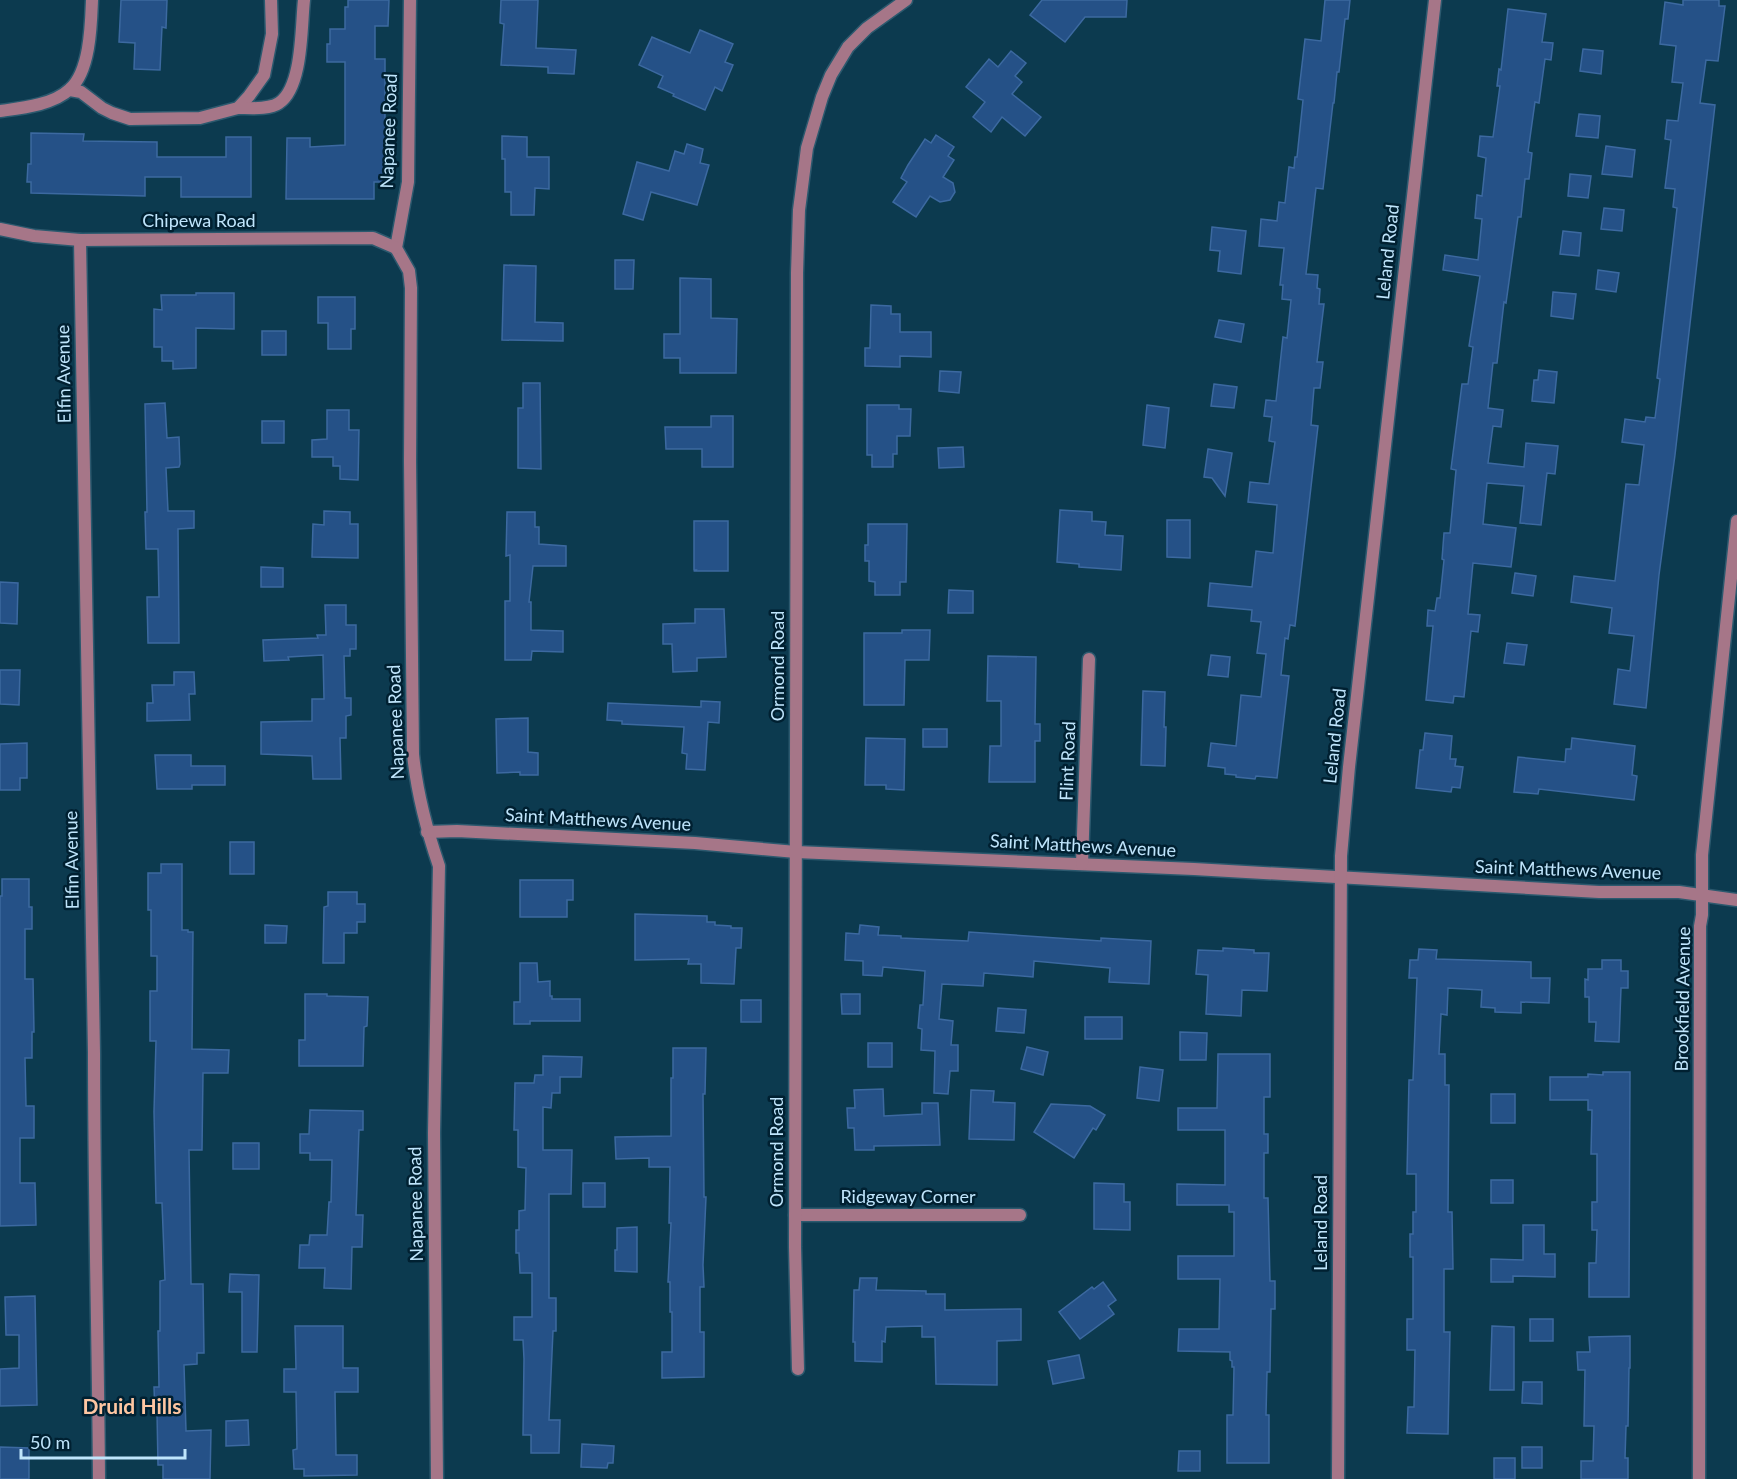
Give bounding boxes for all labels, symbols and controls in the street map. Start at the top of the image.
street label: Napanee Road [375,73,401,189]
street label: Leland Road [1371,203,1403,301]
street label: Chipewa Road [142,209,256,231]
street label: Elfin Avenue [51,325,75,423]
street label: Ormond Road [766,611,788,721]
street label: Napanee Road [382,664,408,780]
street label: Leland Road [1318,687,1350,785]
street label: Flint Road [1055,721,1079,801]
street label: Saint Matthews Avenue [504,803,692,835]
street label: Elfin Avenue [59,811,83,909]
street label: Saint Matthews Avenue [989,829,1177,861]
street label: Saint Matthews Avenue [1475,855,1662,883]
street label: Brookfield Avenue [1670,926,1694,1072]
street label: Ormond Road [765,1097,787,1207]
street label: Napanee Road [403,1146,427,1262]
street label: Leland Road [1309,1175,1331,1271]
street label: Ridgeway Corner [840,1185,976,1207]
district label: Druid Hills [83,1393,181,1418]
scale bar [21,1422,184,1460]
text: 50 m [30,1431,70,1453]

